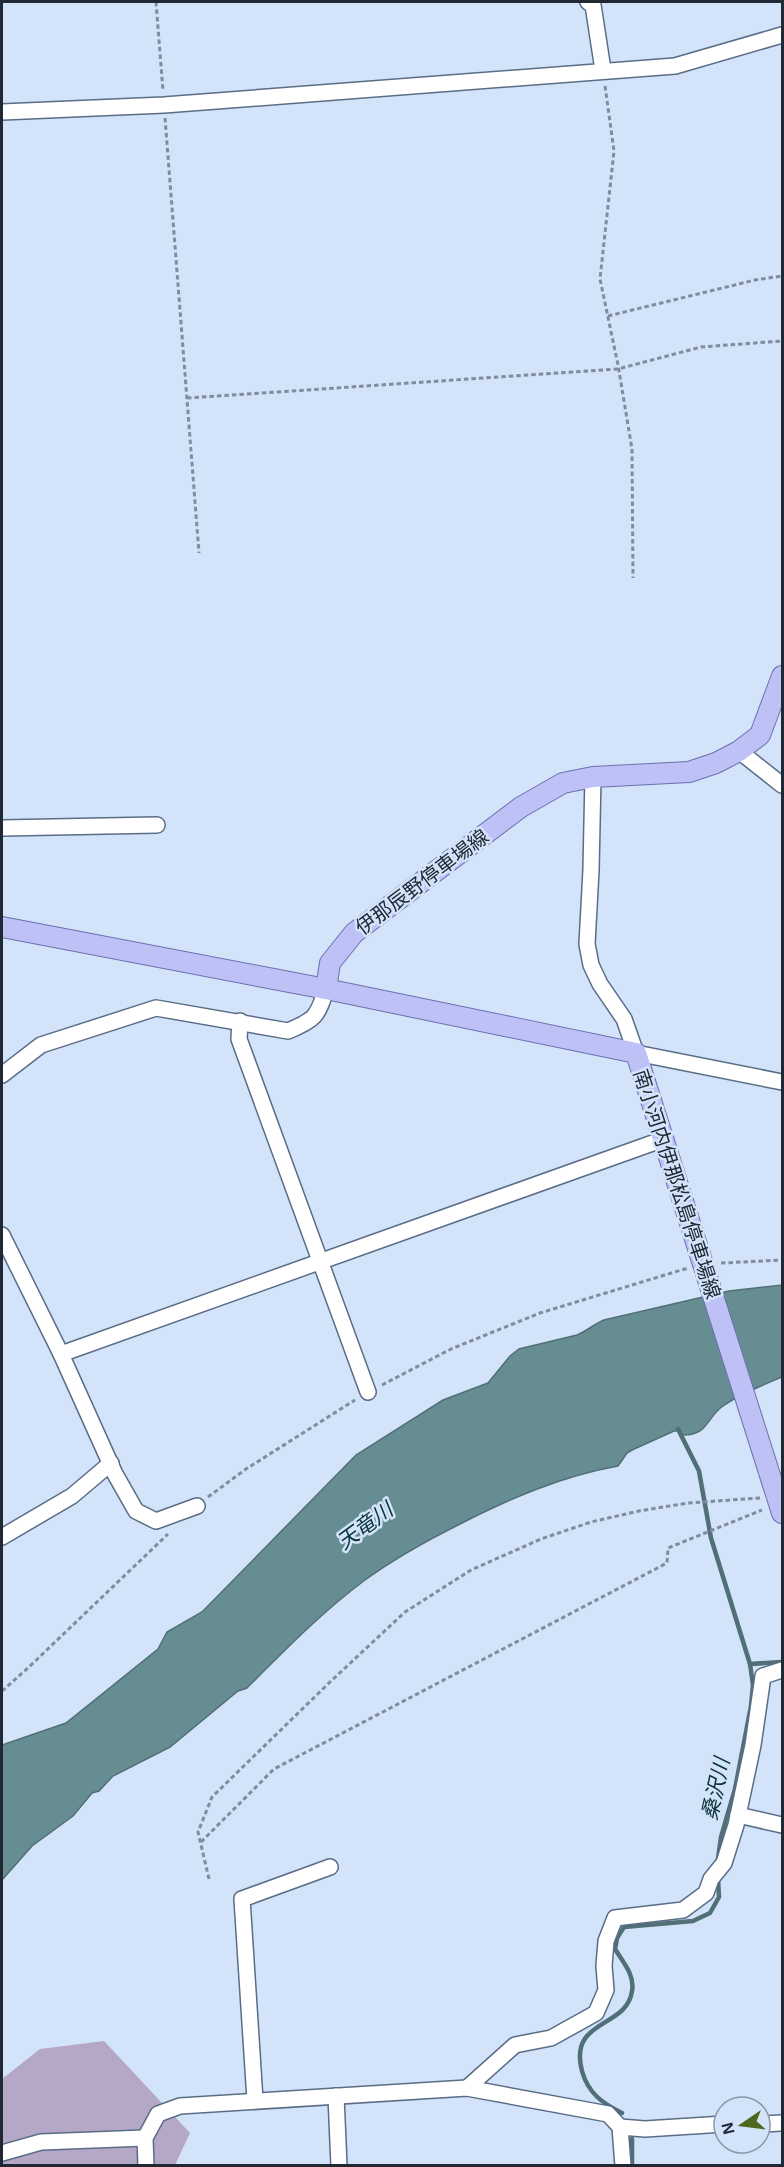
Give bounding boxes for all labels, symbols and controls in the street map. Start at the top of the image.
street label: 伊那辰野停車場線 [351,825,493,939]
street label: 南小河内伊那松島停車場線 [629,1066,725,1302]
water label: 天竜川 [332,1497,399,1553]
water label: 桑沢川 [698,1754,734,1822]
north arrow [712,2095,772,2155]
text: N [718,2121,738,2136]

